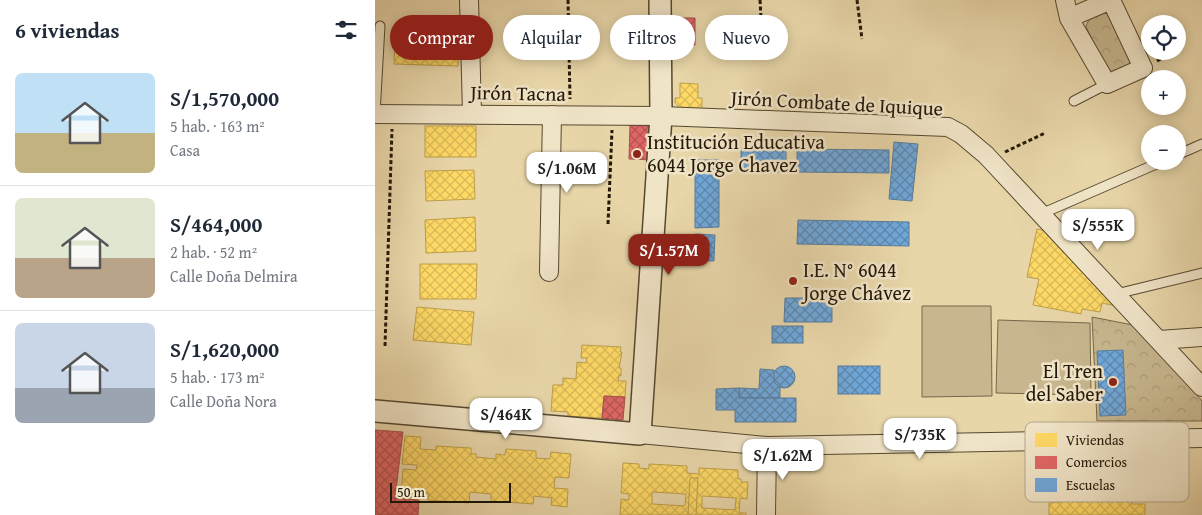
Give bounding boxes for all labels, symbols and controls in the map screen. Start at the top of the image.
text: 6 viviendas [15,15,120,46]
chip: Comprar [390,15,493,60]
chip: Alquilar [503,15,600,60]
chip: Filtros [610,15,695,60]
chip: Nuevo [705,15,788,60]
map controls [1141,15,1186,170]
button: locate [1141,15,1186,60]
icon: filters [332,16,360,44]
button: + [1141,70,1186,115]
street label: Jirón Tacna [467,77,567,108]
street label: Jirón Combate de Iquique [727,82,944,123]
text: S/1,570,000 [170,83,279,114]
icon: home [55,93,115,153]
text: 5 hab. · 163 m² [170,114,265,138]
button: − [1141,125,1186,170]
place label: Institución Educativa 6044 Jorge Chavez [647,127,825,179]
text: Casa [170,138,200,162]
marker: Institución Educativa 6044 Jorge Chavez [631,148,643,160]
pin: S/1.06M [521,152,613,194]
text: S/1.06M [537,156,597,180]
pin: S/555K [1057,208,1139,251]
text: S/464,000 [170,209,262,240]
text: S/555K [1072,213,1124,237]
icon: home [55,218,115,278]
pin: S/1.57M [623,234,715,276]
text: S/1.57M [639,238,699,262]
text: 2 hab. · 52 m² [170,240,257,264]
place label: I.E. N° 6044 Jorge Chávez [800,255,911,307]
text: Calle Doña Delmira [170,264,298,288]
marker: I.E. N° 6044 Jorge Chávez [787,275,799,287]
text: S/1,620,000 [170,334,279,365]
icon: home [55,343,115,403]
place label: El Tren del Saber [1026,356,1103,408]
text: 5 hab. · 173 m² [170,365,265,389]
marker: El Tren del Saber [1107,376,1119,388]
text: Calle Doña Nora [170,389,277,413]
pin: S/464K [465,398,547,440]
text: S/464K [480,402,532,426]
pin: S/735K [879,418,961,460]
text: S/735K [894,422,946,446]
legend [1025,422,1189,502]
text: Viviendas [1066,430,1124,450]
pin: S/1.62M [737,438,829,481]
text: S/1.62M [753,443,813,467]
text: Comercios [1066,452,1127,472]
text: Escuelas [1066,475,1115,495]
scale bar [390,480,511,503]
text: 50 m [397,482,425,502]

